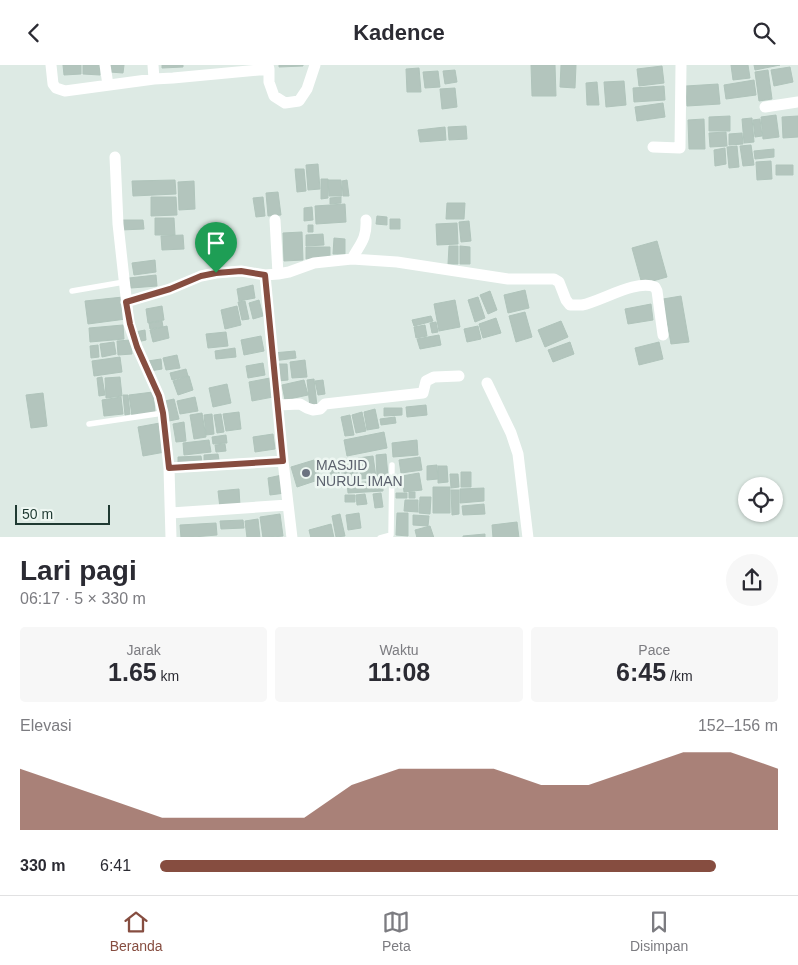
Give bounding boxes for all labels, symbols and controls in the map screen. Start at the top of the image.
icon: back [20,19,48,47]
icon: search [750,19,778,47]
text: Kadence [353,20,445,45]
pin [195,222,237,273]
icon: arrive [202,229,230,257]
place label: MASJID NURUL IMAN [316,457,403,489]
marker: MASJID NURUL IMAN [300,467,312,479]
map controls [738,477,783,522]
button: locate [738,477,783,522]
scale bar [15,503,110,526]
text: 50 m [22,506,53,522]
button: share [726,554,778,606]
text: Lari pagi [20,555,137,586]
text: 06:17 · 5 × 330 m [20,590,146,607]
text: Jarak [127,642,161,658]
text: Waktu [379,642,419,658]
text: Pace [638,642,670,658]
text: 1.65 [108,658,157,686]
text: 11:08 [368,658,430,686]
text: 6:45 [616,658,666,686]
text: km [157,668,179,684]
text: /km [666,668,693,684]
text: Elevasi [20,717,72,734]
text: 152–156 m [698,717,778,734]
text: 330 m [20,857,65,874]
text: 6:41 [100,857,131,874]
tab: Beranda [110,908,163,954]
tab: Peta [382,908,411,954]
tab: Disimpan [630,908,688,954]

